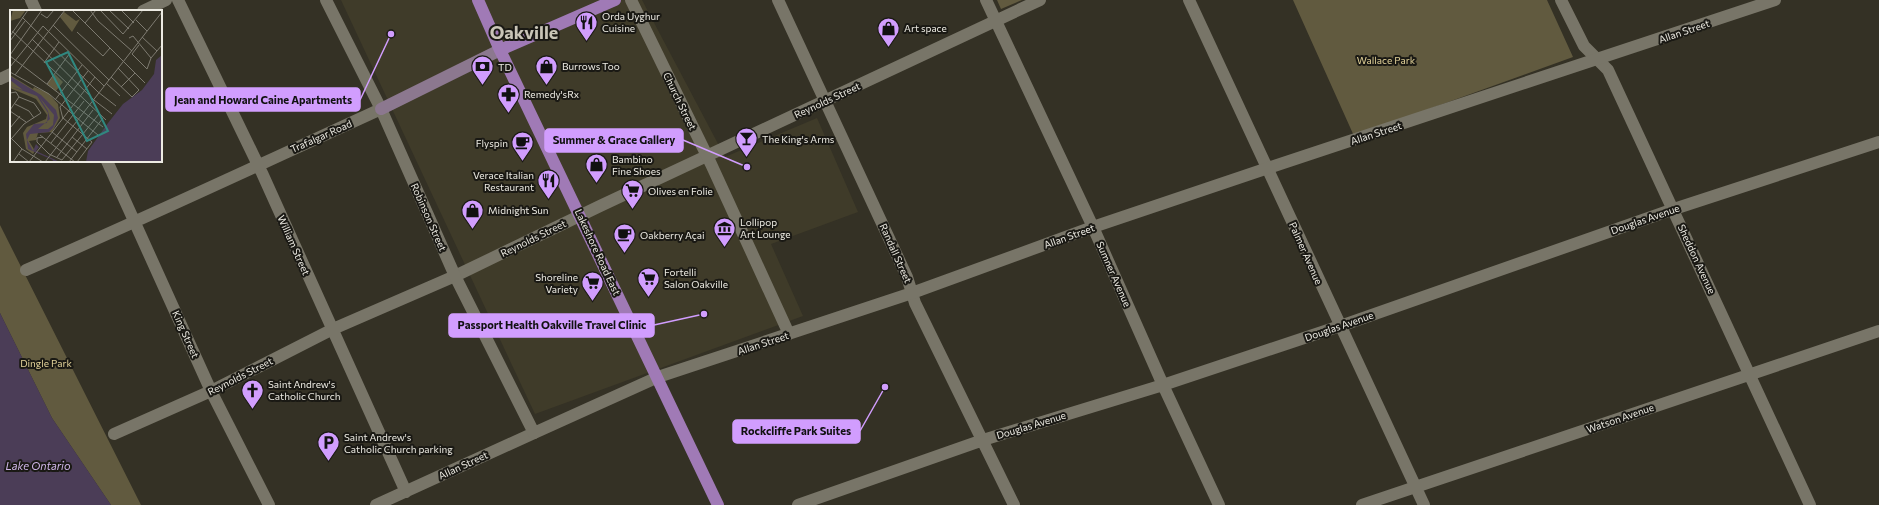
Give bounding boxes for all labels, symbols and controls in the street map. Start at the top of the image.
restaurant icon: Orda Uyghur Cuisine [574,9,600,42]
inset map [10,10,162,162]
place label: Orda Uyghur Cuisine [602,10,660,34]
shop icon: Art space [875,15,901,48]
street label: Allan Street [1657,17,1711,45]
district label: Oakville [490,21,558,43]
place label: Art space [904,22,947,34]
shop icon: Burrows Too [533,53,559,86]
bank icon: TD [470,54,496,87]
park label: Wallace Park [1357,54,1416,66]
place label: Burrows Too [562,60,620,72]
place label: TD [498,61,512,73]
street label: Church Street [661,70,699,132]
street label: Reynolds Street [792,79,862,121]
pharmacy icon: Remedy'sRx [496,81,522,114]
callout: Jean and Howard Caine Apartments [166,88,360,111]
place label: Remedy'sRx [524,88,580,100]
text: Jean and Howard Caine Apartments [174,93,352,107]
street label: Trafalgar Road [288,117,354,155]
street label: Allan Street [1349,119,1403,147]
bar icon: The King's Arms [733,126,759,159]
callout: Summer & Grace Gallery [545,129,683,152]
cafe icon: Flyspin [510,130,536,163]
text: Summer & Grace Gallery [553,133,675,146]
place label: The King's Arms [762,133,835,145]
place label: Flyspin [476,137,508,149]
shop icon: Bambino Fine Shoes [583,152,609,185]
place label: Bambino Fine Shoes [612,153,661,177]
restaurant icon: Verace Italian Restaurant [536,168,562,201]
place label: Verace Italian Restaurant [473,169,534,193]
supermarket icon: Olives en Folie [620,178,646,211]
street label: Robinson Street [409,181,449,253]
place label: Olives en Folie [648,185,713,197]
shop icon: Midnight Sun [460,197,486,230]
street label: Douglas Avenue [1609,202,1681,236]
place label: Midnight Sun [488,204,549,216]
street label: Lakeshore Road East [573,207,623,297]
street label: William Street [275,213,313,277]
museum icon: Lollipop Art Lounge [711,215,737,248]
place label: Lollipop Art Lounge [740,216,791,240]
street label: Reynolds Street [498,217,568,259]
street label: Palmer Avenue [1287,220,1325,286]
street label: Randall Street [878,221,914,285]
street label: Allan Street [1042,221,1096,251]
cafe icon: Oakberry Açai [612,222,638,255]
street label: Sheddon Avenue [1676,222,1718,296]
place label: Oakberry Açai [640,229,705,241]
street label: Sumner Avenue [1094,239,1134,309]
supermarket icon: Fortelli Salon Oakville [635,265,661,298]
place label: Fortelli Salon Oakville [664,266,728,290]
supermarket icon: Shoreline Variety [580,270,606,303]
place label: Shoreline Variety [535,271,578,295]
street label: King Street [170,308,202,360]
street label: Douglas Avenue [1303,309,1375,343]
callout: Passport Health Oakville Travel Clinic [449,314,654,337]
text: Passport Health Oakville Travel Clinic [458,318,646,331]
street label: Allan Street [736,329,790,357]
street label: Reynolds Street [205,354,275,398]
park label: Dingle Park [20,357,72,369]
church icon: Saint Andrew's Catholic Church [240,377,266,410]
place label: Saint Andrew's Catholic Church [268,378,341,402]
street label: Watson Avenue [1585,401,1655,435]
street label: Douglas Avenue [995,409,1067,441]
callout: Rockcliffe Park Suites [733,420,860,443]
text: Rockcliffe Park Suites [741,424,851,437]
parking icon: Saint Andrew's Catholic Church parking [315,430,341,463]
place label: Saint Andrew's Catholic Church parking [344,431,453,455]
street label: Allan Street [436,448,490,482]
water label: Lake Ontario [5,459,71,472]

